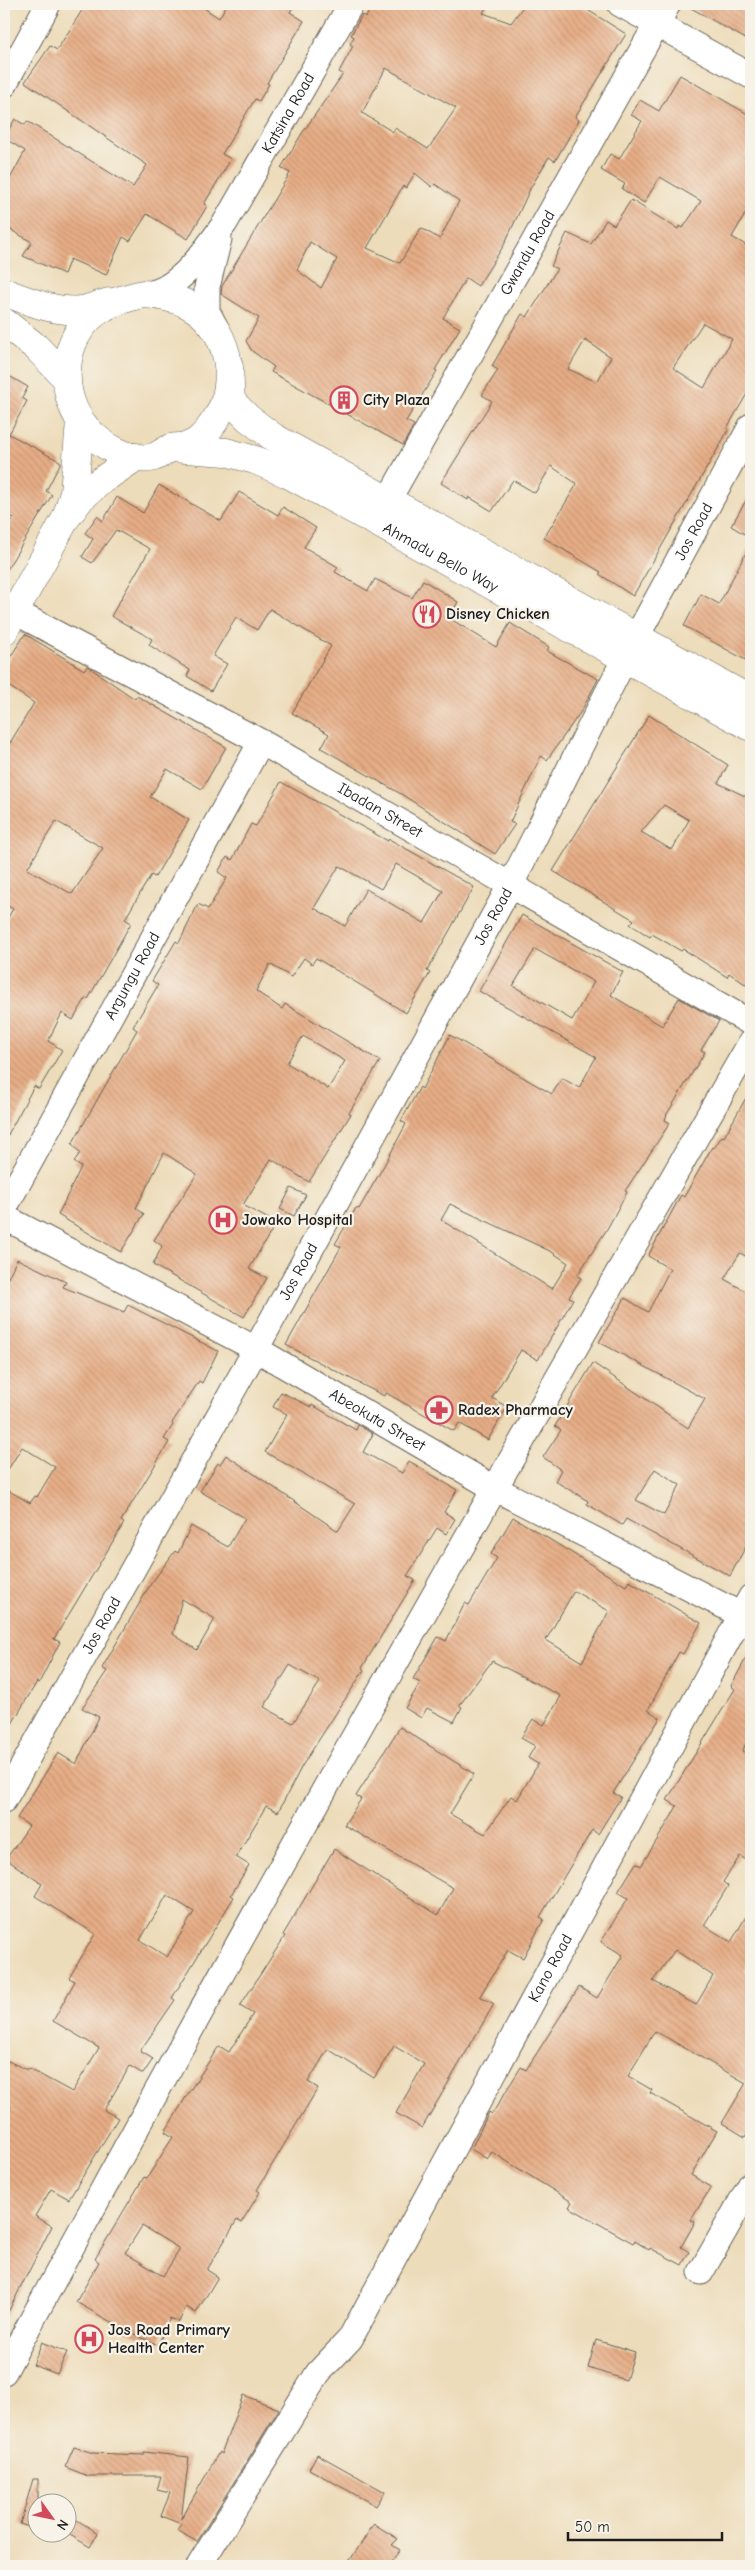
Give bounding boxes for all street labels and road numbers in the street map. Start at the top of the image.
street label: Katsina Road [258,70,318,156]
street label: Gwandu Road [496,207,559,298]
street label: Jos Road [671,500,716,563]
street label: Ahmadu Bello Way [380,519,502,596]
street label: Ibadan Street [335,779,426,842]
street label: Jos Road [470,885,516,948]
street label: Argungu Road [101,929,164,1023]
street label: Jos Road [276,1240,321,1303]
street label: Abeokuta Street [326,1385,429,1455]
street label: Jos Road [79,1594,125,1657]
street label: Kano Road [525,1931,576,2005]

